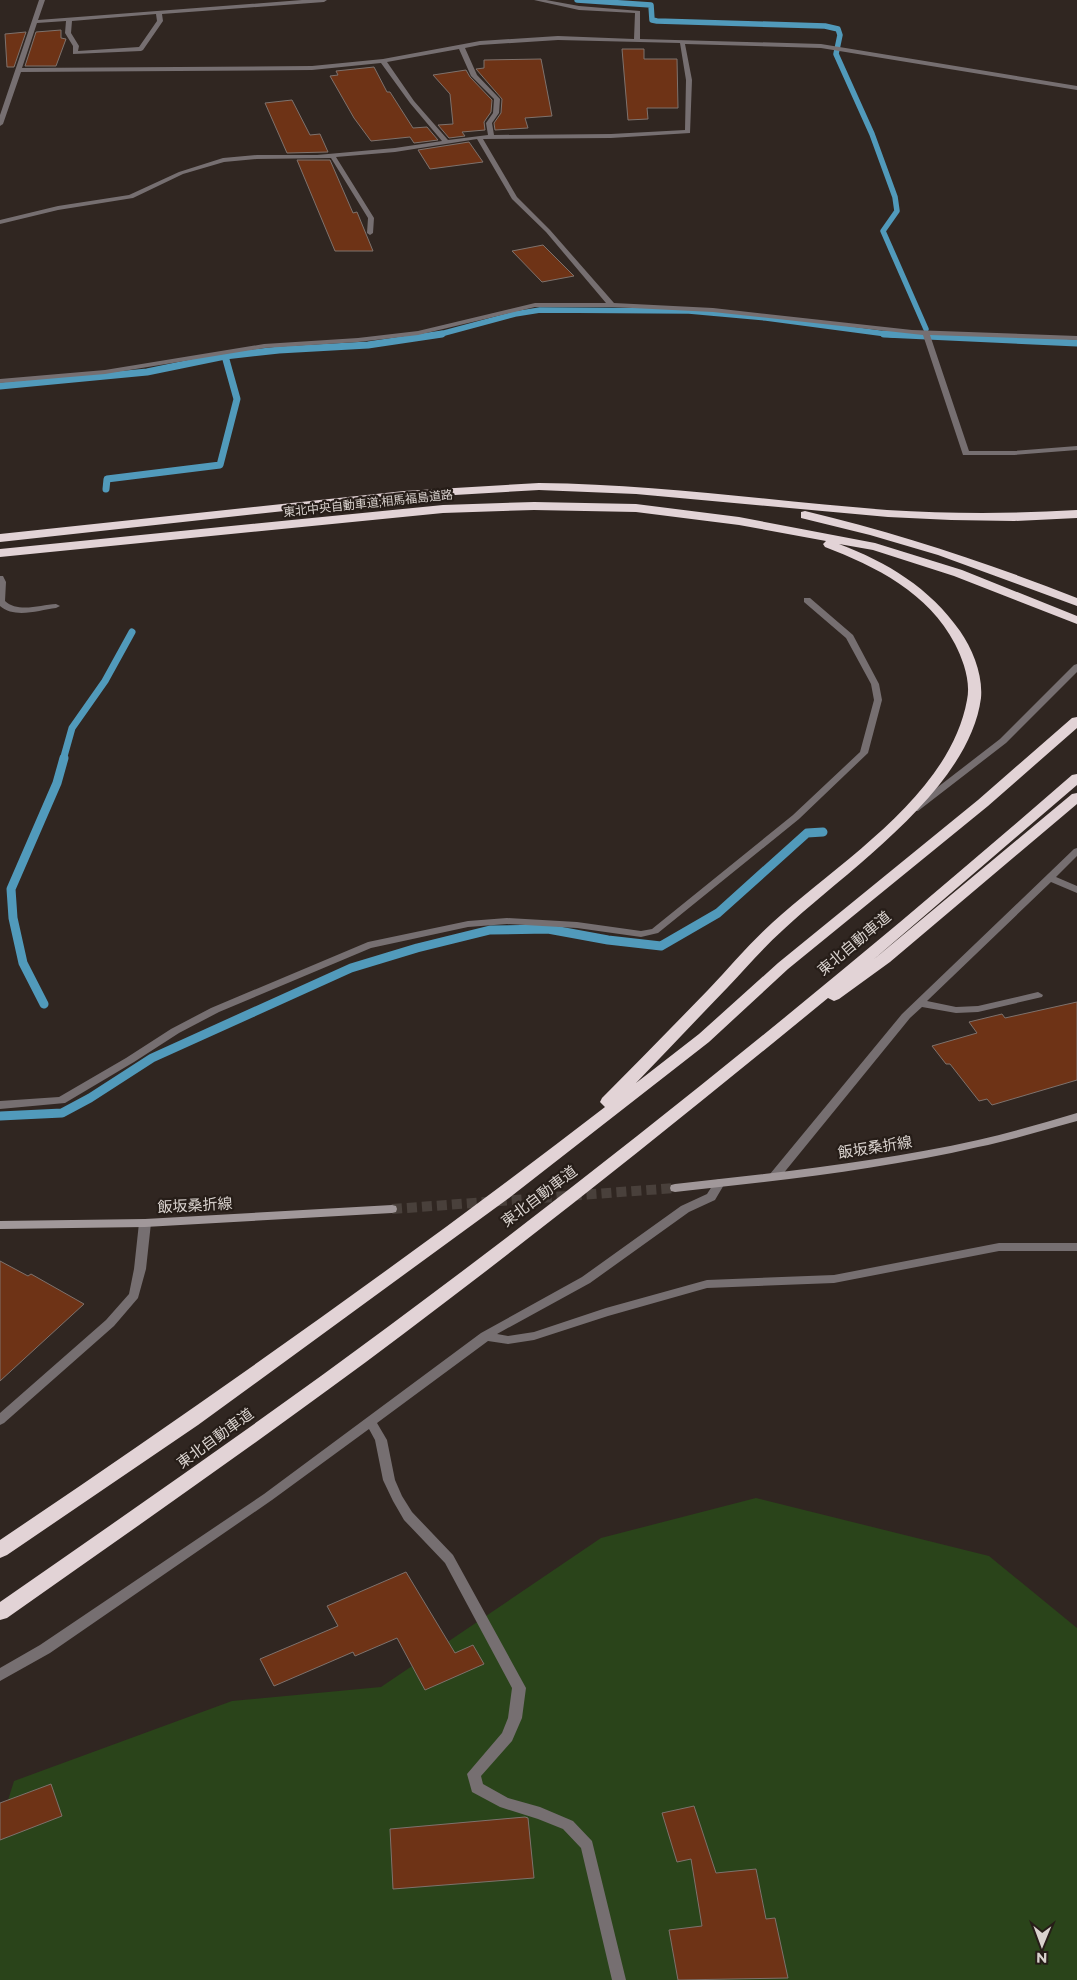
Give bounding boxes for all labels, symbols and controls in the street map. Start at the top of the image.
street label: 東北中央自動車道;相馬福島道路 [282,487,454,519]
street label: 東北自動車道 [813,907,895,979]
street label: 飯坂桑折線 [836,1132,914,1162]
street label: 東北自動車道 [497,1161,581,1231]
street label: 飯坂桑折線 [157,1194,233,1216]
street label: 東北自動車道 [173,1404,257,1472]
north arrow [1017,1920,1067,1970]
text: N [1036,1949,1048,1967]

